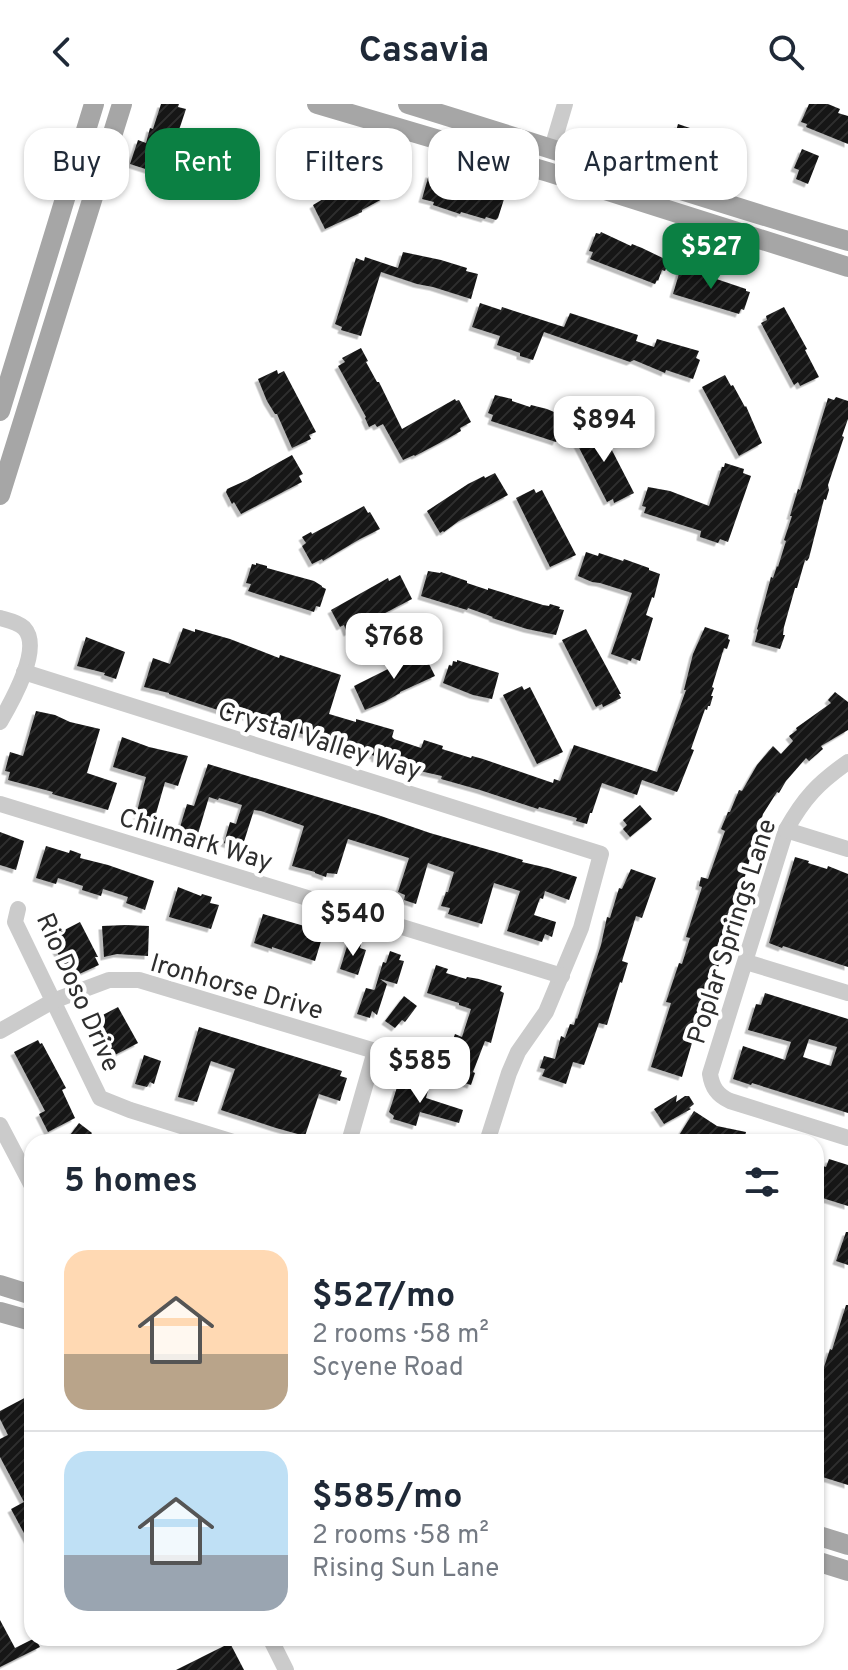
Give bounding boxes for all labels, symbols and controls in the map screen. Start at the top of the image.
text: Casavia [359,29,489,75]
icon: back [40,30,84,74]
icon: search [764,30,808,74]
chip: Buy [24,128,129,200]
chip: Rent [145,128,260,200]
chip: Filters [276,128,412,200]
chip: New [428,128,539,200]
chip: Apartment [555,128,747,200]
pin: $527 [664,223,758,291]
text: $527 [680,232,742,265]
pin: $894 [557,396,651,464]
text: $894 [572,405,636,438]
pin: $768 [347,613,441,681]
text: $768 [364,622,424,655]
street label: Crystal Valley Way [213,696,425,789]
street label: Chilmark Way [114,802,276,880]
street label: Poplar Springs Lane [681,815,785,1049]
pin: $540 [306,890,400,958]
text: $540 [320,899,386,932]
street label: Rio Doso Drive [27,908,126,1078]
street label: Ironhorse Drive [146,948,327,1029]
pin: $585 [373,1037,467,1105]
text: $585 [388,1046,452,1079]
icon: filters [740,1160,784,1204]
text: 5 homes [64,1161,198,1204]
text: $527/mo [312,1276,455,1319]
icon: home [128,1282,224,1378]
text: 2 rooms · 58 m² [312,1319,489,1352]
text: Scyene Road [312,1352,464,1385]
text: $585/mo [312,1477,463,1520]
icon: home [128,1483,224,1579]
text: 2 rooms · 58 m² [312,1520,489,1553]
text: Rising Sun Lane [312,1553,499,1586]

